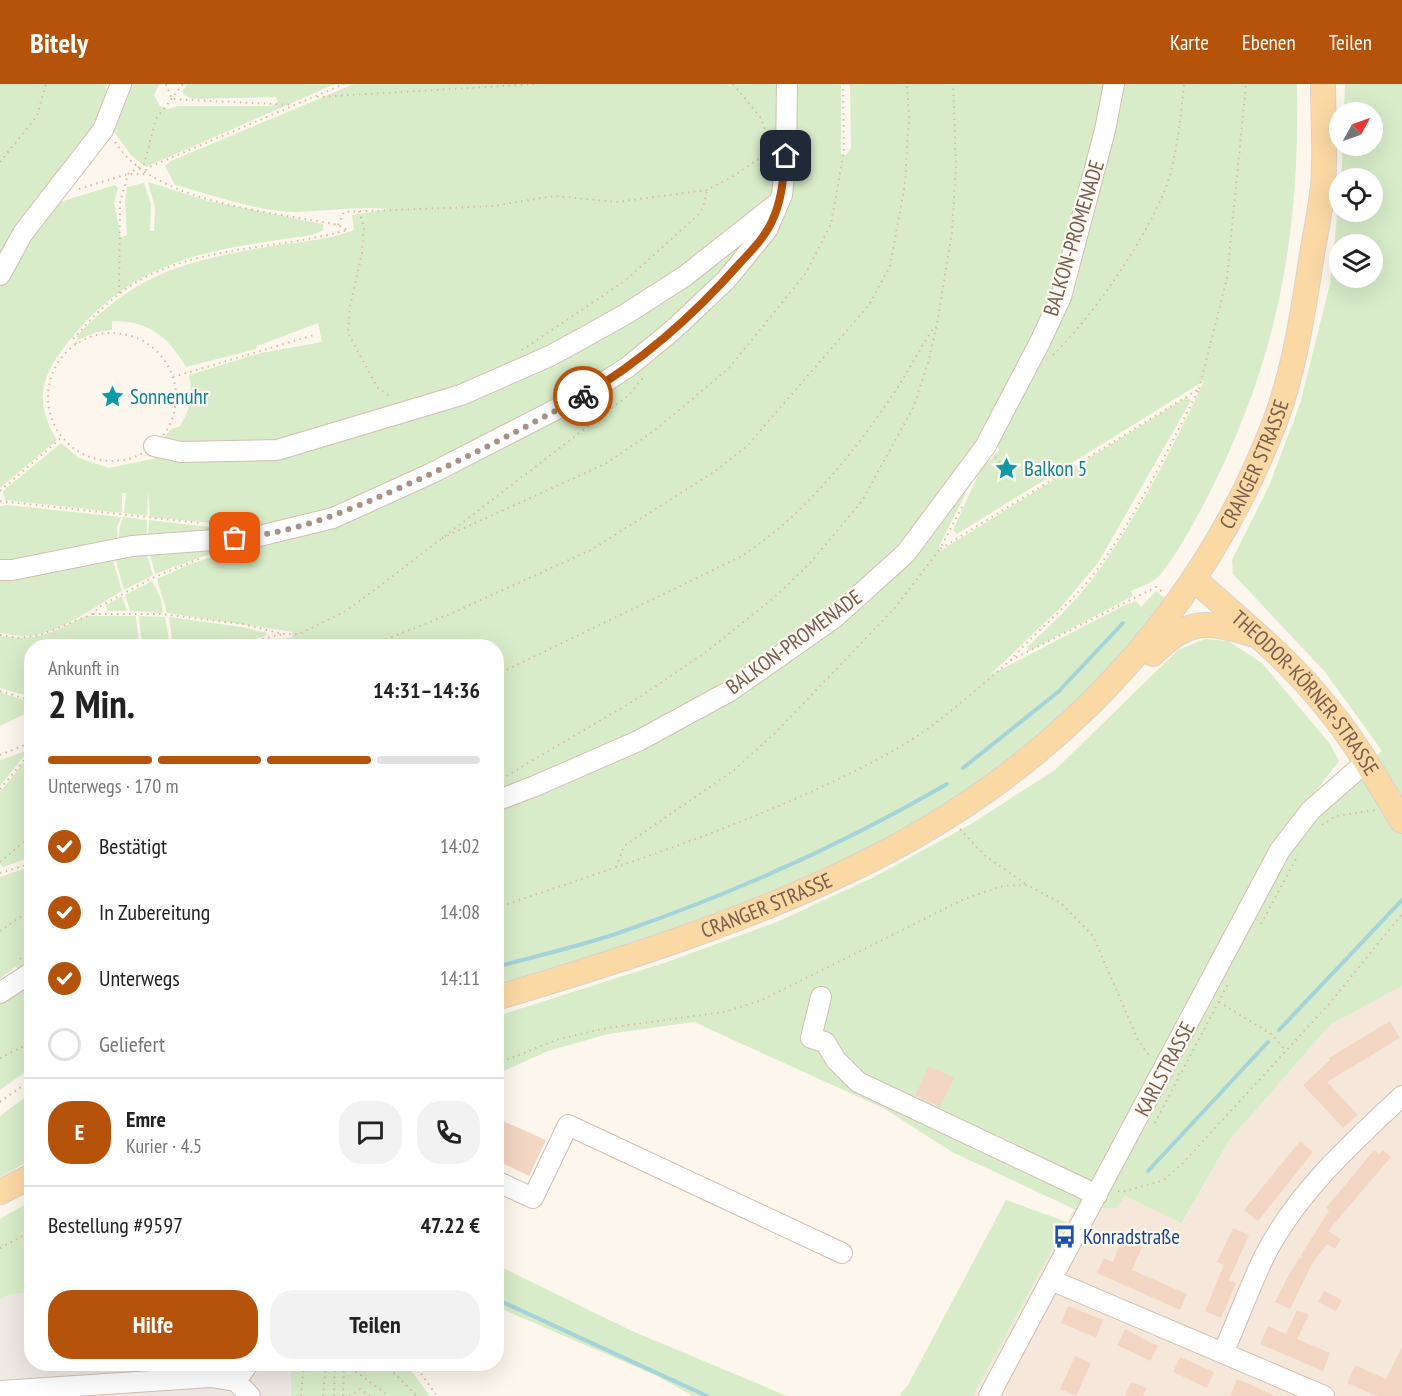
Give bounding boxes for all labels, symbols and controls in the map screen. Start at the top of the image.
text: Bitely [30,24,88,61]
text: Karte [1170,29,1209,56]
text: Ebenen [1242,29,1296,56]
text: Teilen [1329,29,1372,56]
north arrow [1329,102,1383,156]
map controls [1329,102,1383,288]
pin [760,130,811,181]
icon: home [769,139,802,172]
street label: BALKON-PROMENADE [1037,157,1110,319]
button: locate [1329,168,1383,222]
button: layers [1329,234,1383,288]
courier [553,366,613,426]
icon: bike [567,380,600,413]
place label: Sonnenuhr [130,383,209,410]
place icon: Sonnenuhr [99,384,125,410]
street label: CRANGER STRASSE [1213,396,1295,534]
place label: Balkon 5 [1024,455,1087,482]
place icon: Balkon 5 [993,456,1019,482]
pin [209,512,260,563]
icon: bag [218,521,251,554]
street label: BALKON-PROMENADE [720,583,867,700]
street label: THEODOR-KÖRNER-STRASSE [1226,604,1385,780]
text: Ankunft in [48,655,119,681]
text: 14:31–14:36 [373,676,480,704]
text: 2 Min. [48,678,135,729]
text: Unterwegs · 170 m [48,773,178,799]
icon: check [48,830,81,863]
text: Bestätigt [99,832,167,860]
text: 14:02 [440,833,480,859]
street label: CRANGER STRASSE [697,866,836,944]
icon: check [48,896,81,929]
text: In Zubereitung [99,898,210,926]
text: 14:08 [440,899,480,925]
icon: check [48,962,81,995]
text: Unterwegs [99,964,180,992]
text: 14:11 [440,965,480,991]
street label: KARLSTRASSE [1128,1017,1201,1121]
text: Geliefert [99,1030,165,1058]
button: chat [339,1101,402,1164]
button: phone [417,1101,480,1164]
text: Emre [126,1105,166,1133]
text: E [75,1118,84,1146]
text: Kurier · 4.5 [126,1133,202,1159]
text: Bestellung #9597 [48,1211,183,1239]
text: 47.22 € [420,1211,480,1239]
place label: Konradstraße [1083,1223,1180,1250]
bus stop icon: Konradstraße [1052,1224,1078,1250]
button: Hilfe [48,1290,258,1359]
button: Teilen [270,1290,480,1359]

